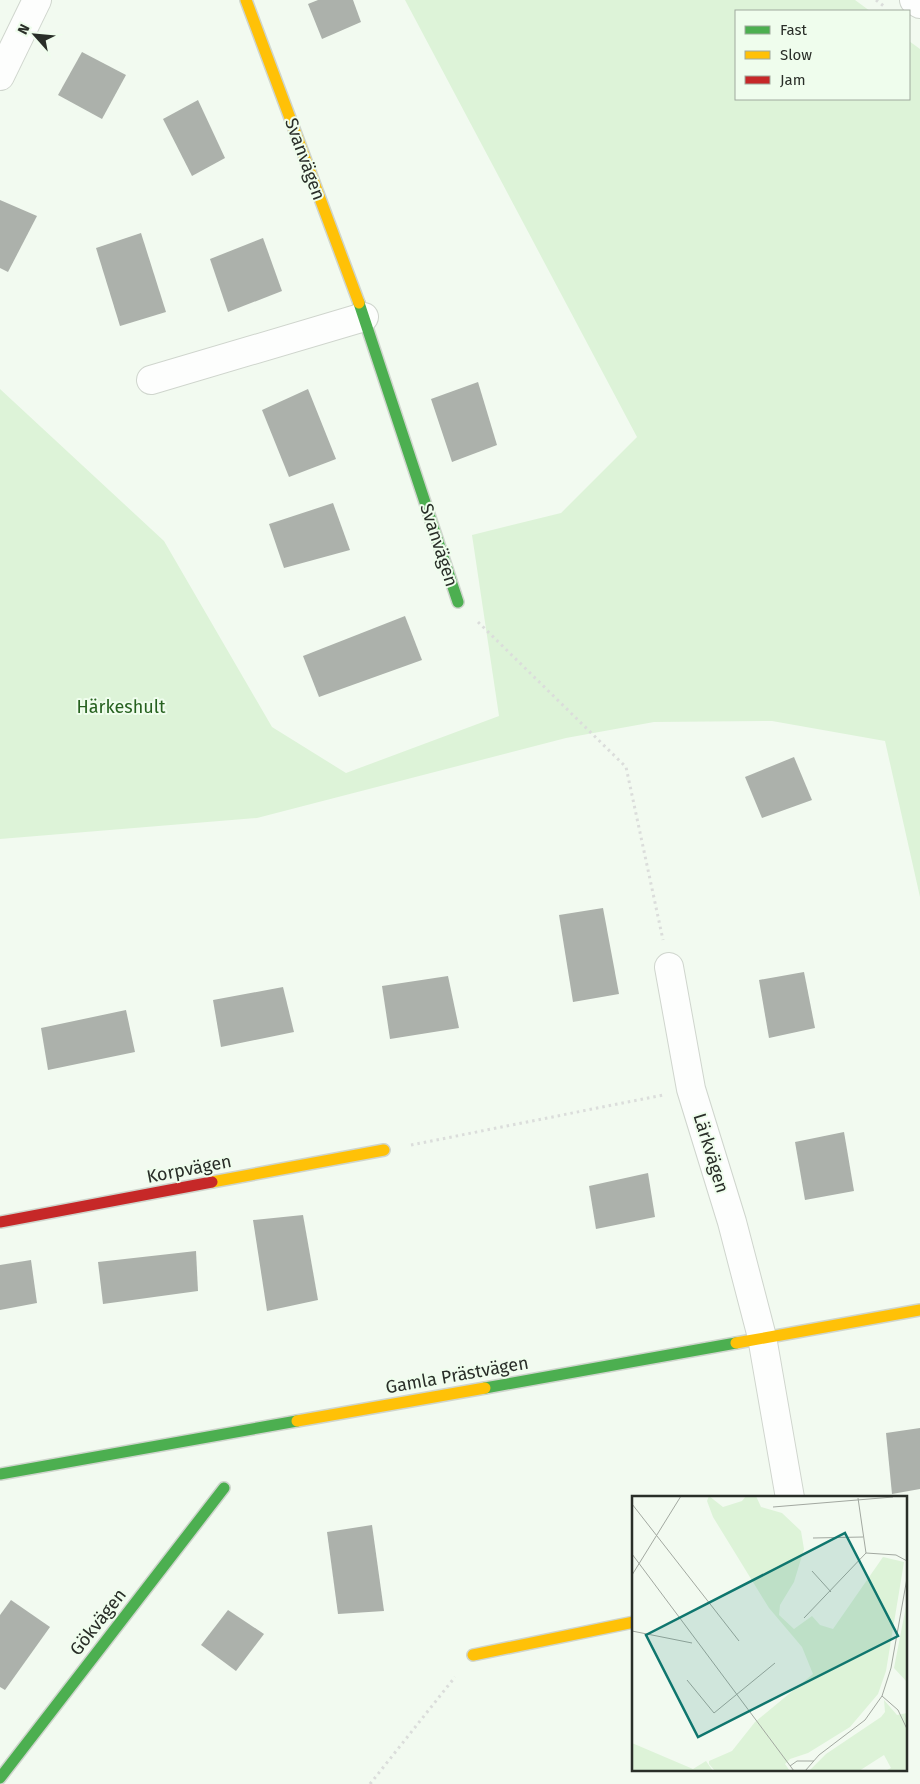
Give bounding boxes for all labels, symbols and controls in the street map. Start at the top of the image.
north arrow [10,10,60,60]
legend [735,10,910,100]
text: N [14,21,34,37]
text: Fast [780,21,807,39]
text: Slow [780,46,812,64]
text: Jam [780,71,806,89]
street label: Svanvägen [280,115,330,203]
street label: Svanvägen [415,501,463,589]
park label: Härkeshult [76,696,166,718]
street label: Lärkvägen [688,1110,734,1196]
street label: Korpvägen [145,1150,233,1188]
street label: Gamla Prästvägen [384,1352,530,1398]
inset map [632,1496,908,1772]
street label: Gökvägen [65,1584,131,1660]

